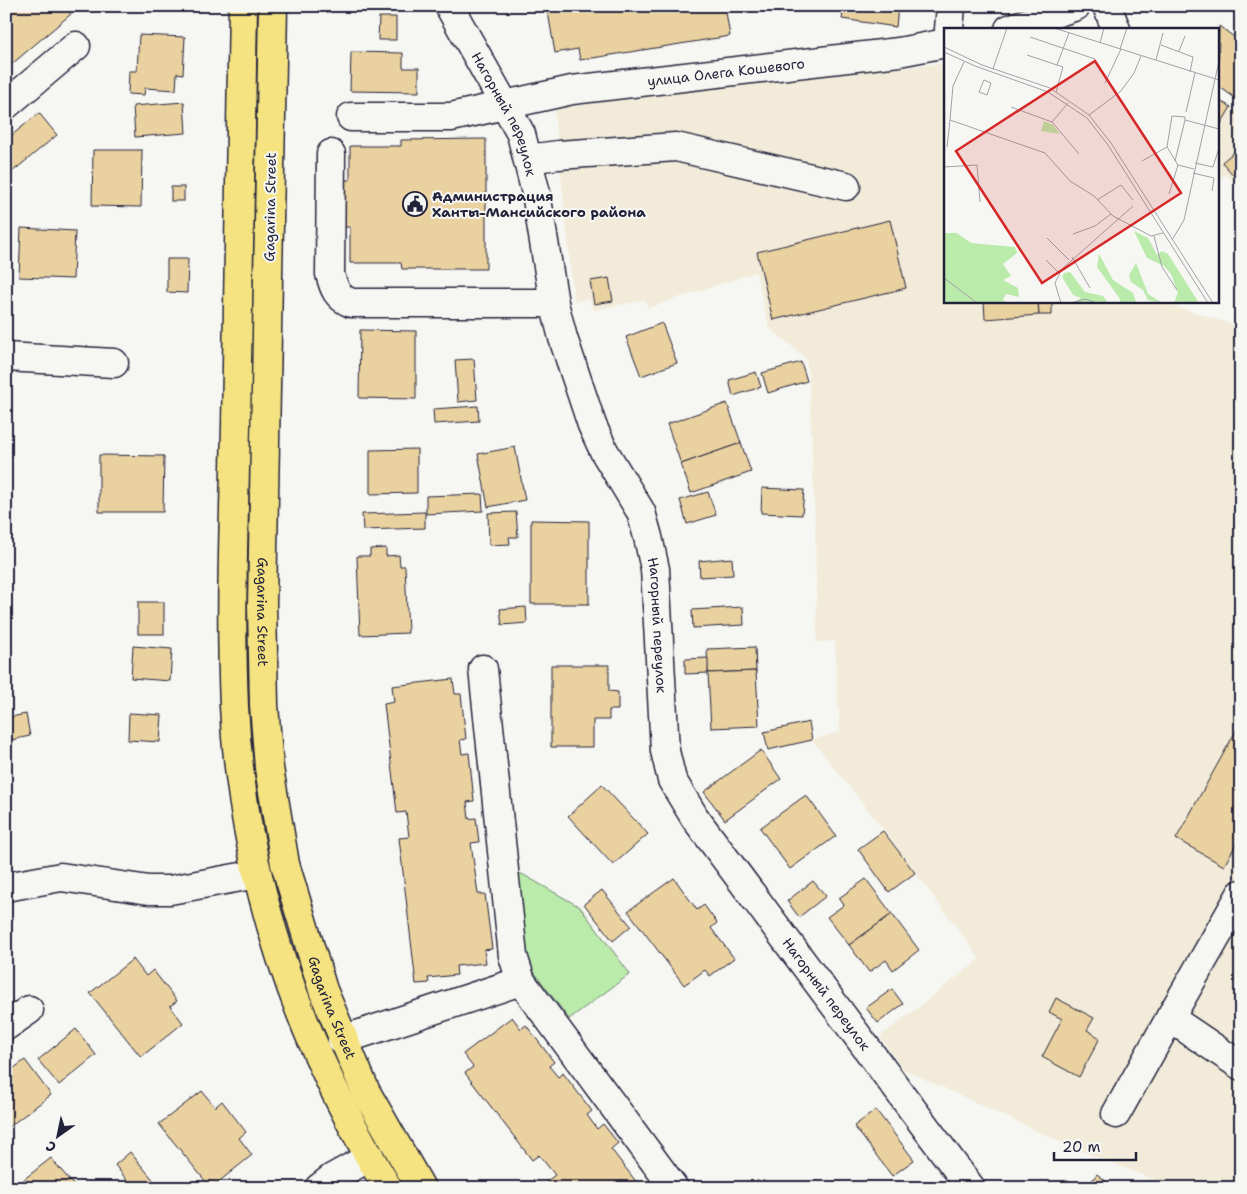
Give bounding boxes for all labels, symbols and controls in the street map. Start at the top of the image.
inset map [944,28,1220,302]
street label: Нагорный переулок [468,49,541,179]
street label: улица Олега Кошевого [646,54,806,90]
street label: Gagarina Street [260,152,280,262]
place label: Администрация Ханты-Мансийского района [432,187,646,221]
public building icon: Администрация Ханты-Мансийского района [402,191,428,217]
street label: Нагорный переулок [644,555,671,694]
street label: Gagarina Street [253,557,272,667]
street label: Нагорный переулок [778,934,875,1055]
street label: Gagarina Street [304,954,360,1062]
north arrow [32,1112,82,1162]
scale bar [1054,1129,1137,1161]
text: С [42,1137,59,1157]
text: 20 m [1062,1137,1101,1157]

